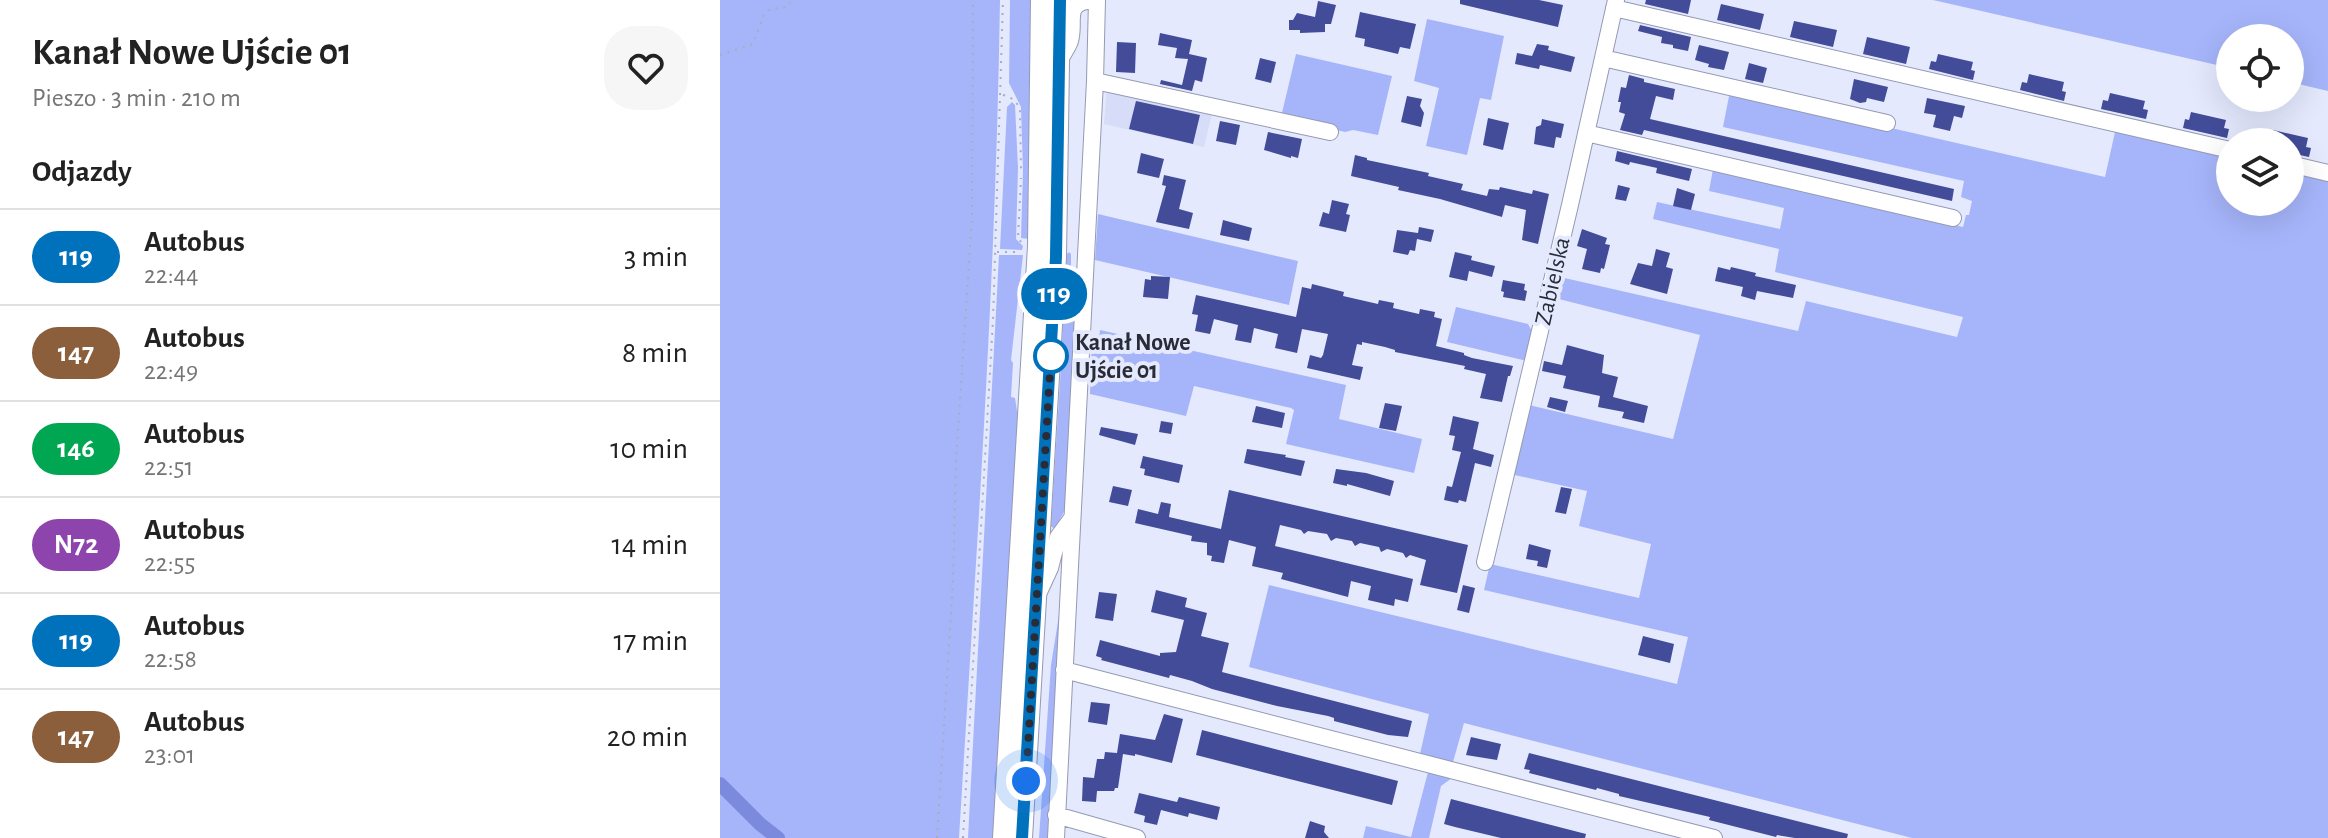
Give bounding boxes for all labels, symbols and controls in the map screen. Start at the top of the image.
map controls [2216,24,2304,216]
button: locate [2216,24,2304,112]
button: heart [604,26,688,110]
text: Kanał Nowe Ujście 01 [32,34,352,72]
text: Pieszo · 3 min · 210 m [32,85,241,111]
button: layers [2216,128,2304,216]
text: Odjazdy [32,157,132,187]
text: Autobus [144,227,245,257]
street label: Zabielska [1531,235,1575,327]
text: 3 min [624,242,688,272]
text: 119 [59,243,93,271]
text: 22:44 [144,262,199,288]
line badge: 119 [1008,268,1100,320]
text: 119 [1037,280,1071,308]
text: Autobus [144,323,245,353]
place label: Kanał Nowe Ujście 01 [1075,331,1191,383]
text: 8 min [622,338,688,368]
text: 147 [58,339,94,367]
marker: Kanał Nowe Ujście 01 [1034,339,1068,373]
text: 22:49 [144,358,198,384]
text: Autobus [144,419,245,449]
text: 10 min [610,434,688,464]
text: 146 [57,435,95,463]
text: 22:51 [144,454,193,480]
text: Autobus [144,515,245,545]
text: 14 min [612,530,688,560]
text: N72 [54,531,98,559]
text: 22:55 [144,550,195,576]
text: Autobus [144,611,245,641]
text: 17 min [613,626,688,656]
text: 119 [59,627,93,655]
text: 22:58 [144,646,197,672]
text: Autobus [144,707,245,737]
text: 20 min [607,722,688,752]
text: 147 [58,723,94,751]
text: 23:01 [144,742,195,768]
your location [1006,761,1046,801]

